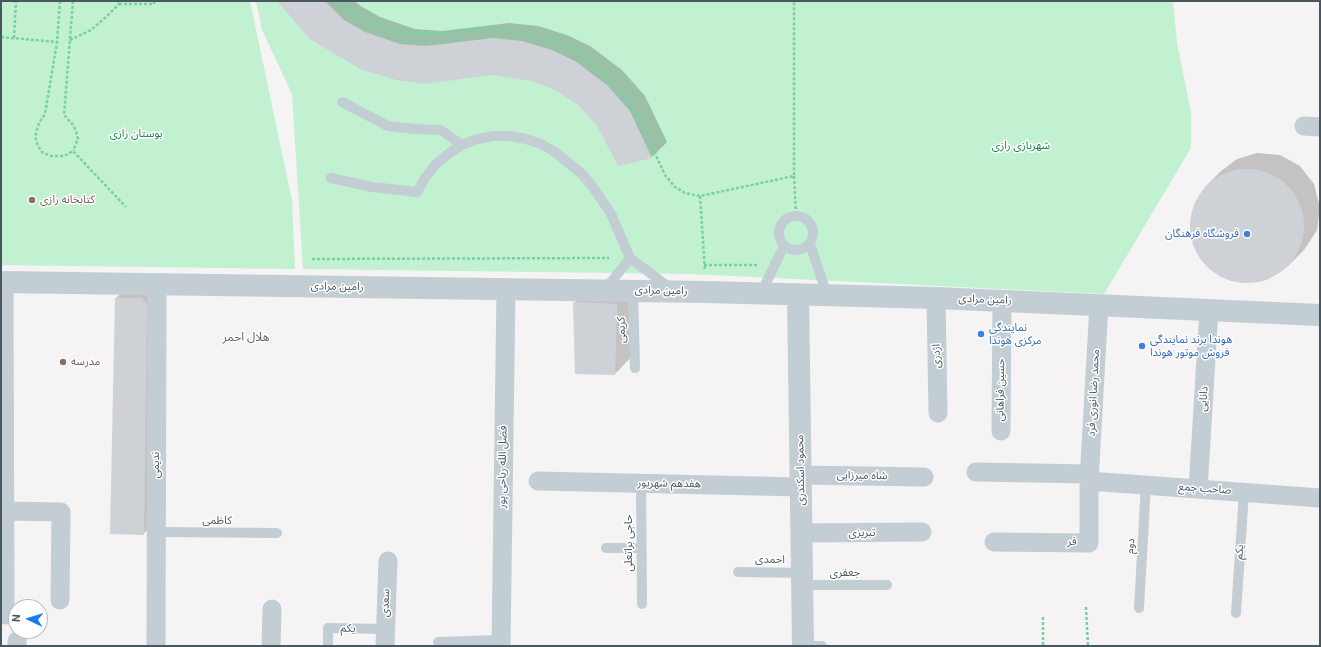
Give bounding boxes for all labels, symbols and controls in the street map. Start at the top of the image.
park label: بوستان رازی [109,127,163,141]
park label: شهربازی رازی [992,139,1050,153]
place label: کتابخانه رازی [40,193,95,207]
marker: کتابخانه رازی [27,195,37,205]
place label: فروشگاه فرهنگان [1165,227,1239,241]
marker: فروشگاه فرهنگان [1242,229,1252,239]
street label: رامین مرادی [310,280,364,294]
street label: رامین مرادی [634,284,688,298]
street label: رامین مرادی [958,292,1012,308]
street label: کریمی [615,317,629,343]
place label: نمایندگی مرکزی هوندا [989,321,1042,347]
marker: نمایندگی مرکزی هوندا [976,329,986,339]
district label: هلال احمر [222,331,270,345]
place label: هوندا برند نمایندگی فروش موتور هوندا [1150,333,1232,359]
marker: هوندا برند نمایندگی فروش موتور هوندا [1137,341,1147,351]
street label: اژدری [930,344,944,368]
street label: محمد رضا انوری فرد [1085,349,1103,437]
place label: مدرسه [71,355,100,369]
marker: مدرسه [58,357,68,367]
street label: حسین فراهانی [994,358,1008,422]
street label: دانایی [1197,386,1211,412]
street label: فضل الله ریاحی پور [496,425,510,509]
street label: محمود اسکندری [794,434,808,506]
street label: ندیمی [149,452,163,478]
street label: شاه میرزایی [836,469,888,483]
street label: هفدهم شهریور [637,477,701,491]
street label: صاحب جمع [1178,481,1232,497]
street label: کاظمی [202,514,232,528]
street label: حاجی براتعلی [622,514,636,572]
street label: تبریزی [848,526,876,540]
street label: فر [1067,535,1077,549]
street label: دوم [1124,538,1138,554]
street label: یکم [1233,544,1247,560]
street label: احمدی [755,553,785,567]
street label: جعفری [830,566,860,580]
street label: سعدی [379,588,393,618]
north arrow [8,599,48,639]
text: N [10,614,23,623]
street label: یکم [340,622,356,636]

